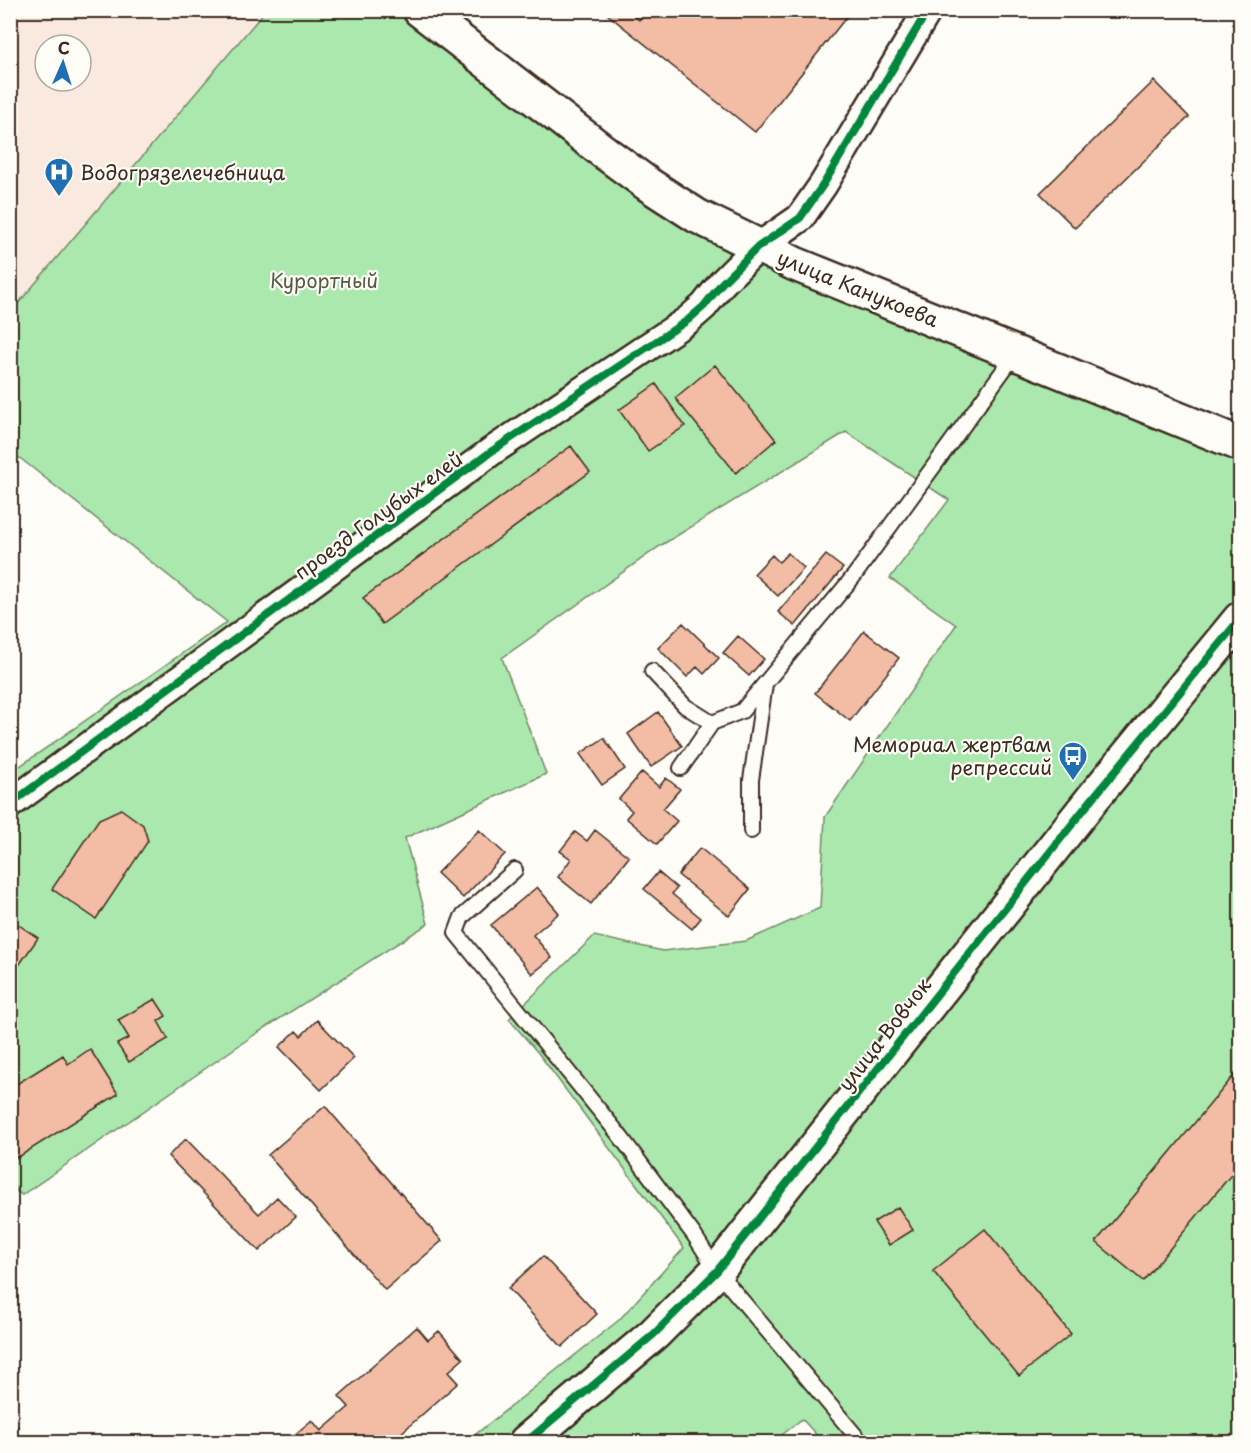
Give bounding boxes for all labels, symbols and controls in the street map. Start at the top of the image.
north arrow [33,33,93,93]
text: С [57,35,70,59]
hospital icon: Водогрязелечебница [43,156,75,198]
place label: Водогрязелечебница [80,157,285,187]
street label: улица Канукоева [773,242,944,334]
park label: Курортный [270,265,378,295]
street label: проезд Голубых елей [287,443,469,587]
place label: Мемориал жертвам репрессий [853,729,1052,782]
bus stop icon: Мемориал жертвам репрессий [1057,740,1089,782]
street label: улица Вовчок [830,971,938,1097]

